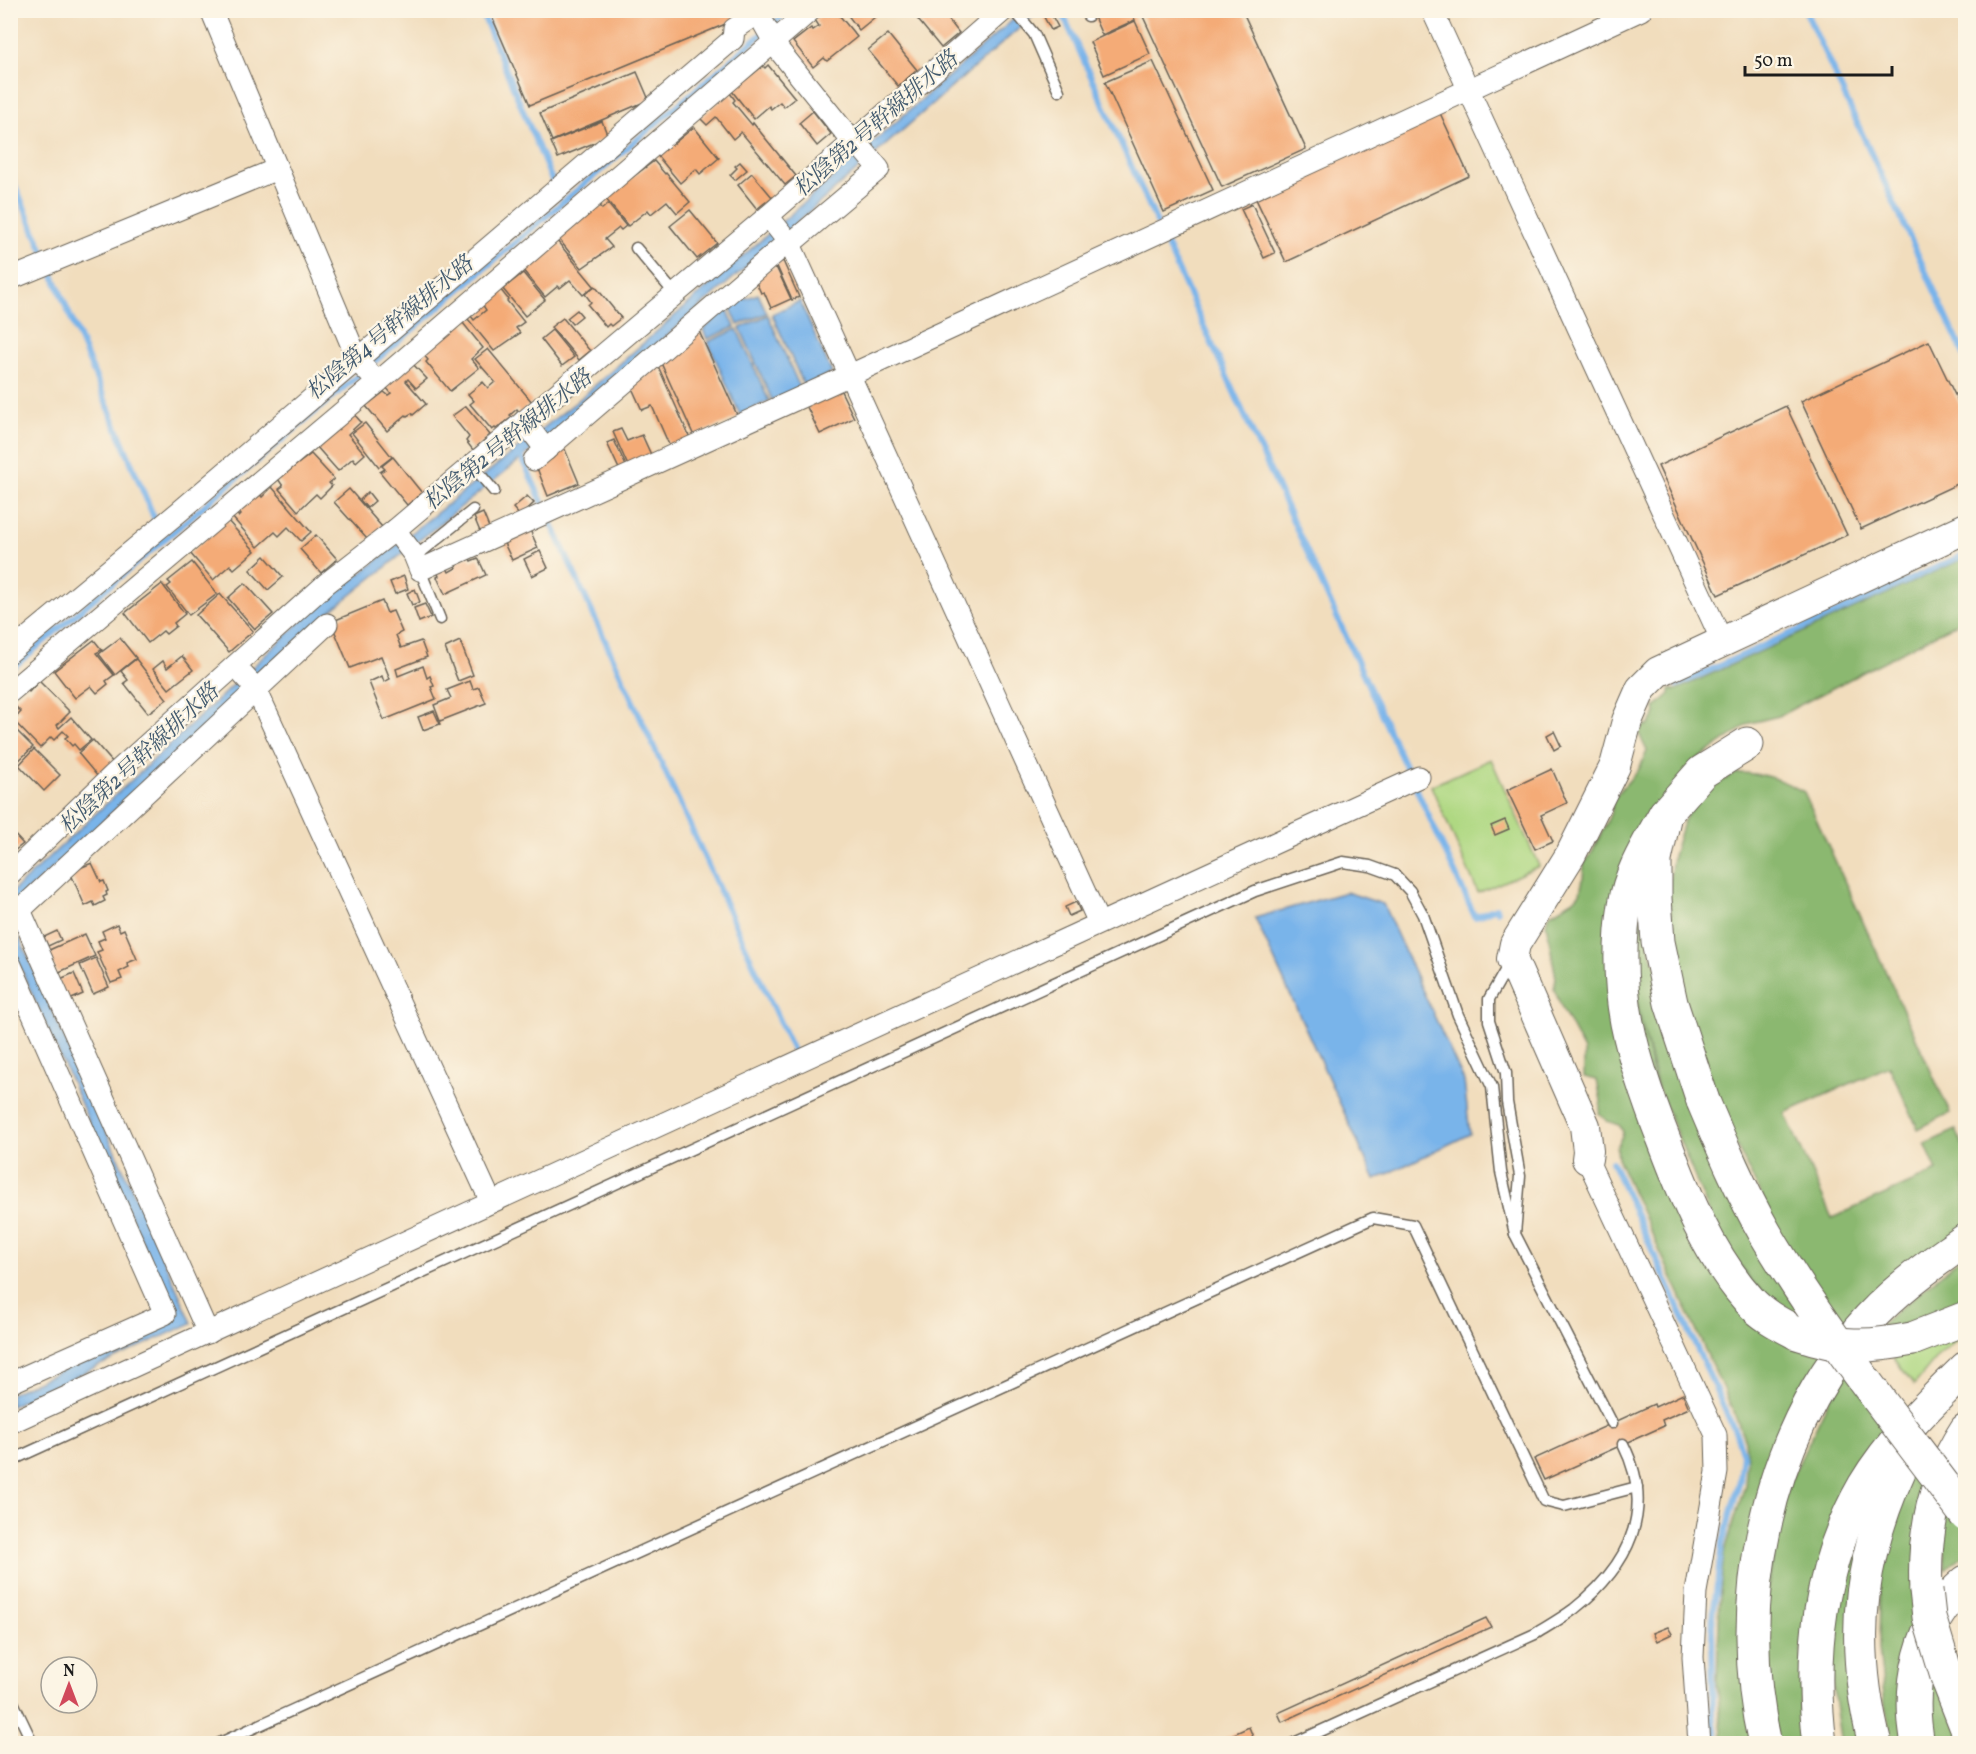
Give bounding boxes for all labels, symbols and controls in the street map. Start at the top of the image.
scale bar [1745,39,1892,77]
water label: 松陰第2号幹線排水路 [788,43,967,205]
text: 50 m [1754,49,1793,74]
water label: 松陰第4号幹線排水路 [300,248,482,408]
water label: 松陰第2号幹線排水路 [418,362,601,519]
water label: 松陰第2号幹線排水路 [53,676,228,842]
north arrow [39,1655,99,1715]
text: N [63,1661,75,1683]

